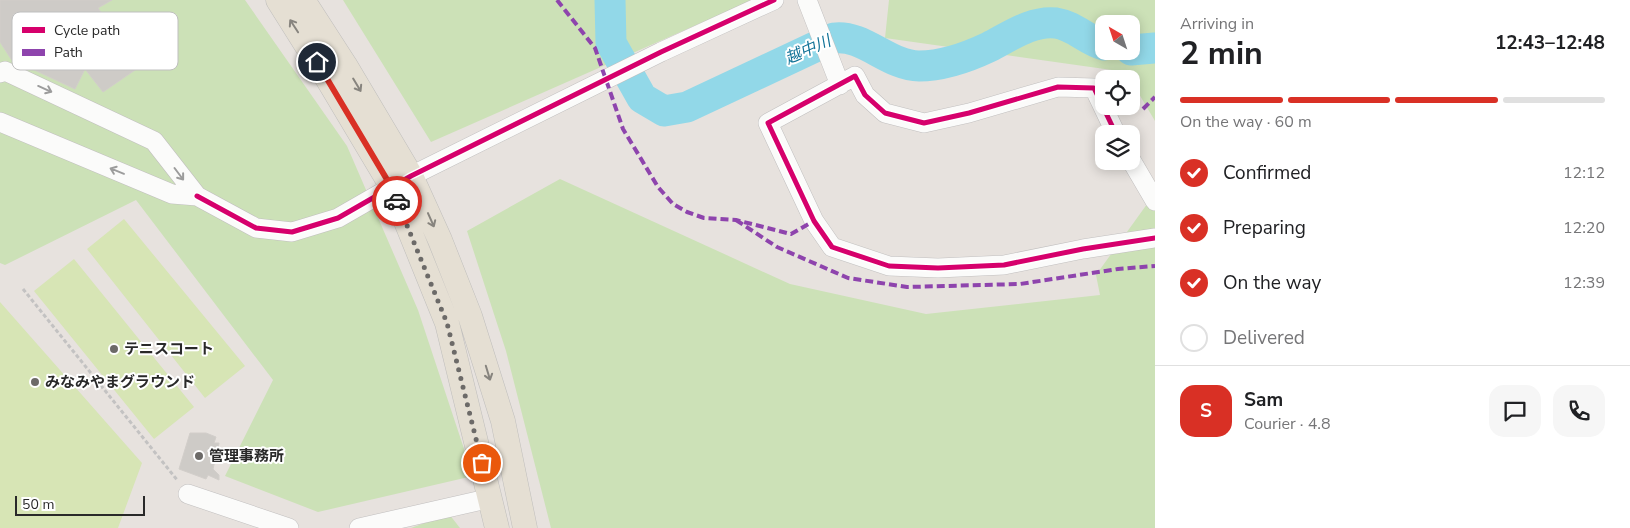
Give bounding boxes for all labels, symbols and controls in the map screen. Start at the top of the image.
legend [12,12,178,70]
text: Arriving in [1180,13,1254,35]
north arrow [1095,15,1140,60]
map controls [1095,15,1140,170]
one-way arrow [289,19,300,33]
text: Cycle path [54,21,120,40]
water label: 越中川 [782,29,836,70]
text: 12:43–12:48 [1495,30,1605,56]
text: 2 min [1180,32,1263,75]
pin [296,41,338,83]
text: Path [54,43,83,62]
icon: home [303,48,331,76]
button: locate [1095,70,1140,115]
one-way arrow [352,78,362,93]
one-way arrow [37,84,52,94]
text: On the way · 60 m [1180,111,1312,133]
button: layers [1095,125,1140,170]
icon: check [1180,159,1208,187]
text: Confirmed [1223,160,1311,186]
text: 12:12 [1563,162,1605,184]
one-way arrow [110,166,125,176]
one-way arrow [174,167,185,180]
courier [372,176,422,226]
icon: car [383,187,411,215]
one-way arrow [426,212,436,227]
icon: check [1180,214,1208,242]
text: Preparing [1223,215,1306,241]
text: 12:20 [1563,217,1605,239]
icon: check [1180,269,1208,297]
text: On the way [1223,270,1321,296]
text: 12:39 [1563,272,1605,294]
text: Delivered [1223,325,1305,351]
place label: テニスコート [124,339,214,359]
marker: テニスコート [108,343,120,355]
one-way arrow [483,364,493,380]
place label: みなみやまグラウンド [45,372,195,392]
marker: みなみやまグラウンド [29,376,41,388]
button: chat [1489,385,1541,437]
button: phone [1553,385,1605,437]
text: Sam [1244,387,1283,413]
text: S [1200,398,1212,424]
text: Courier · 4.8 [1244,413,1330,435]
pin [461,442,503,484]
place label: 管理事務所 [209,446,284,466]
icon: bag [468,449,496,477]
marker: 管理事務所 [193,450,205,462]
scale bar [15,493,145,516]
text: 50 m [22,495,54,514]

